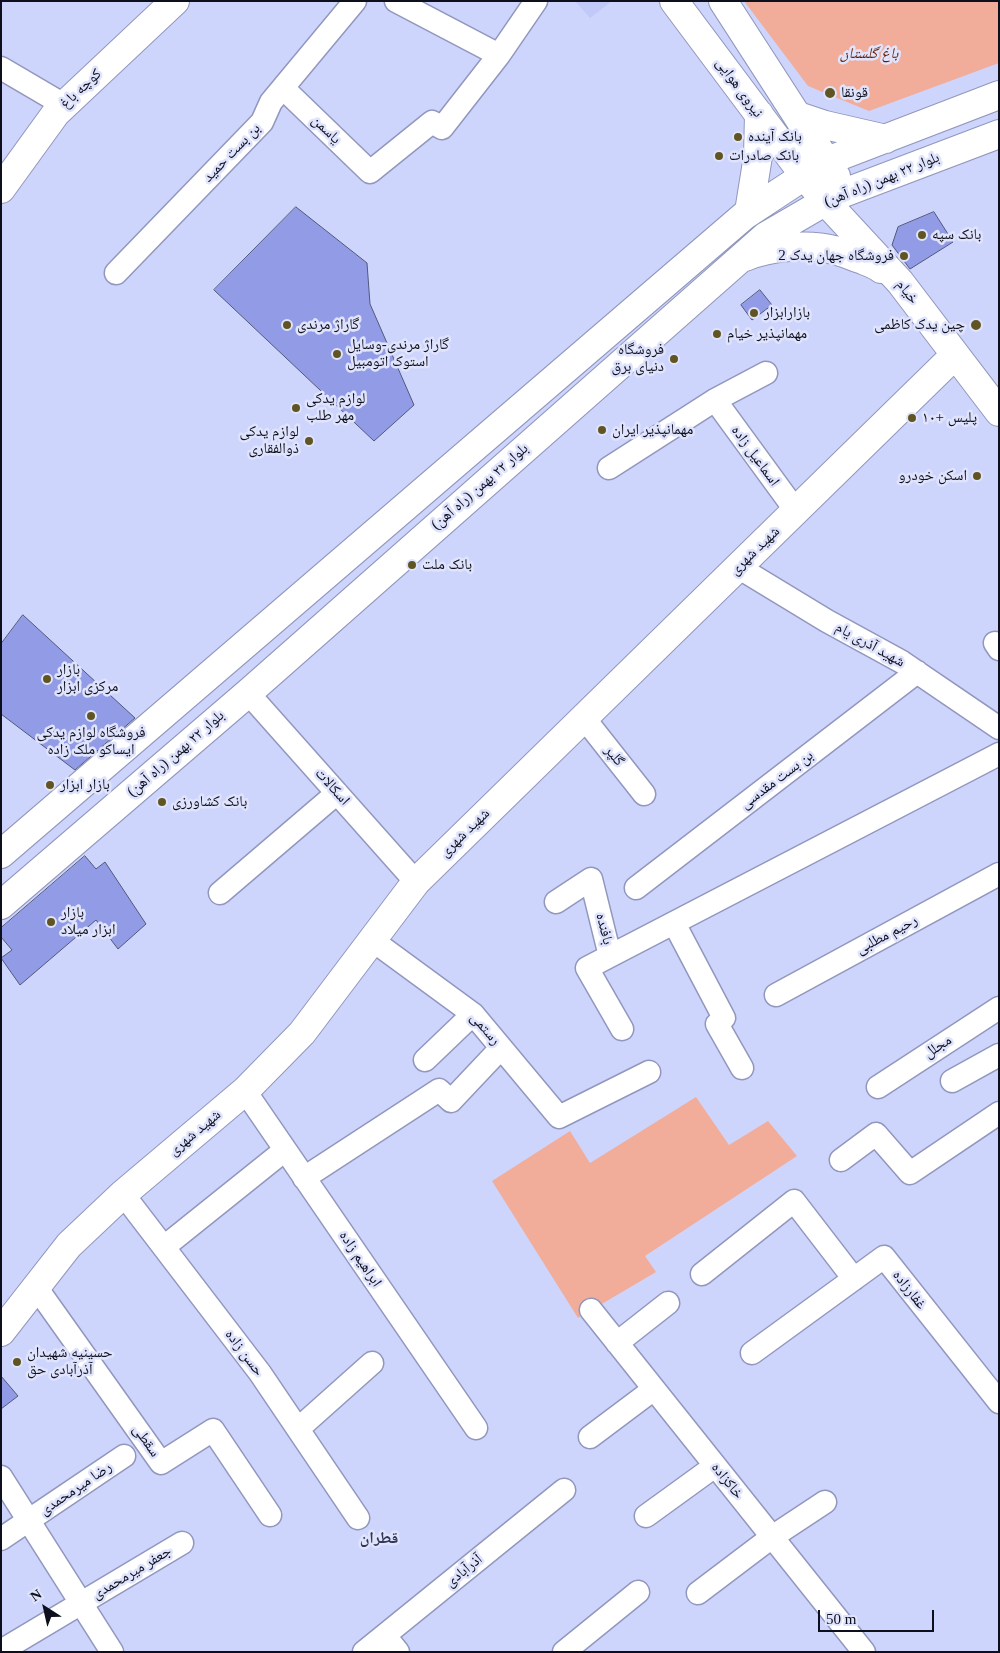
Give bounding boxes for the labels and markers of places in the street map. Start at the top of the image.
place label: قونقا [841,84,868,102]
marker: قونقا [823,86,837,100]
place label: بانک آینده [748,128,802,146]
marker: بانک آینده [732,131,744,143]
place label: بانک صادرات [729,147,799,165]
marker: بانک صادرات [713,150,725,162]
place label: بانک سپه [932,226,981,244]
marker: بانک سپه [916,229,928,241]
place label: فروشگاه جهان یدک 2 [778,247,894,265]
marker: فروشگاه جهان یدک 2 [898,250,910,262]
place label: بازارابزار [764,304,810,322]
marker: بازارابزار [748,307,760,319]
place label: گاراژ مرندی [297,316,359,334]
place label: چین یدک کاظمی [874,316,965,334]
marker: چین یدک کاظمی [969,318,983,332]
marker: گاراژ مرندی [281,319,293,331]
place label: مهمانپذیر خیام [727,325,807,343]
marker: مهمانپذیر خیام [711,328,723,340]
place label: گاراژ مرندی-وسایل استوک اتومبیل [347,336,449,371]
place label: فروشگاه دنیای برق [612,341,664,376]
marker: گاراژ مرندی-وسایل استوک اتومبیل [331,348,343,360]
marker: فروشگاه دنیای برق [668,353,680,365]
place label: لوازم یدکی مهر طلب [306,390,365,425]
marker: لوازم یدکی مهر طلب [290,402,302,414]
place label: پلیس +۱۰ [922,409,977,427]
marker: پلیس +۱۰ [906,412,918,424]
place label: مهمانپذیر ایران [612,421,693,439]
place label: لوازم یدکی ذوالفقاری [240,423,299,458]
marker: مهمانپذیر ایران [596,424,608,436]
marker: لوازم یدکی ذوالفقاری [303,435,315,447]
place label: اسکن خودرو [899,467,967,485]
marker: اسکن خودرو [971,470,983,482]
place label: بانک ملت [422,556,472,574]
marker: بانک ملت [406,559,418,571]
place label: بازار مرکزی ابزار [57,661,118,696]
marker: بازار مرکزی ابزار [41,673,53,685]
marker: فروشگاه لوازم یدکی ایساکو ملک زاده [85,710,97,722]
place label: فروشگاه لوازم یدکی ایساکو ملک زاده [36,724,146,759]
place label: بازار ابزار [60,776,110,794]
marker: بازار ابزار [44,779,56,791]
place label: بانک کشاورزی [172,793,247,811]
marker: بانک کشاورزی [156,796,168,808]
place label: بازار ابزار میلاد [61,904,115,939]
marker: بازار ابزار میلاد [45,916,57,928]
place label: حسینیه شهیدان آذرآبادی حق [27,1344,113,1379]
marker: حسینیه شهیدان آذرآبادی حق [11,1356,23,1368]

